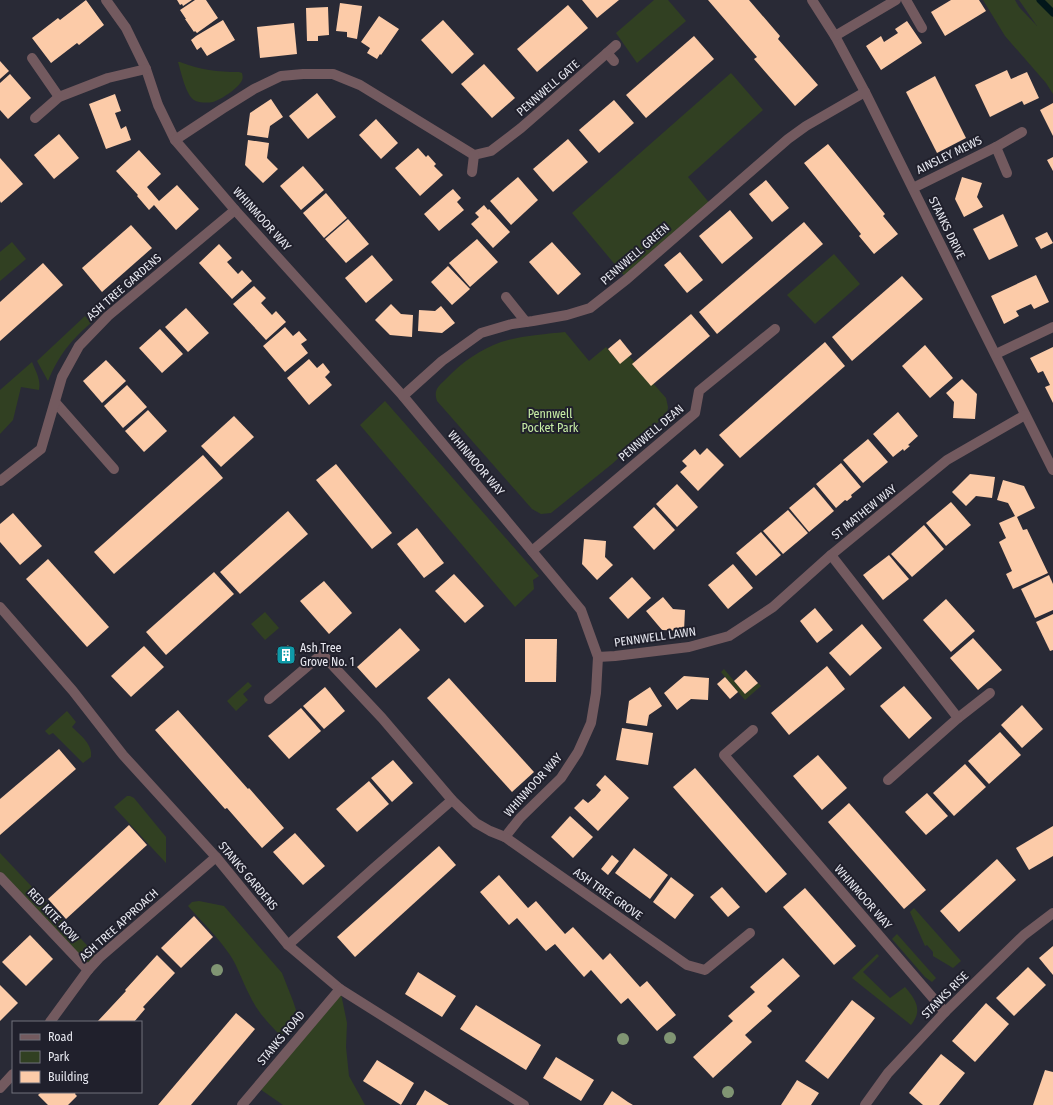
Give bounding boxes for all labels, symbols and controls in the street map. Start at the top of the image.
street label: PENNWELL GATE [514,57,582,119]
street label: AINSLEY MEWS [914,133,984,177]
street label: WHINMOOR WAY [230,185,294,254]
street label: STANKS DRIVE [926,195,968,262]
street label: PENNWELL GREEN [598,220,672,288]
street label: ASH TREE GARDENS [84,251,164,323]
street label: PENNWELL DEAN [616,402,686,464]
park label: Pennwell Pocket Park [522,407,579,435]
street label: WHINMOOR WAY [445,428,507,498]
street label: ST MATHEW WAY [829,482,899,542]
street label: PENNWELL LAWN [613,624,697,650]
place label: Ash Tree Grove No. 1 [300,641,355,669]
building icon: Ash Tree Grove No. 1 [275,644,297,666]
street label: WHINMOOR WAY [501,750,565,819]
street label: STANKS GARDENS [215,839,281,913]
street label: WHINMOOR WAY [831,862,895,932]
street label: ASH TREE GROVE [571,865,646,923]
street label: RED KITE ROW [25,885,81,945]
street label: ASH TREE APPROACH [77,886,161,964]
street label: STANKS RISE [919,968,972,1021]
street label: STANKS ROAD [254,1008,308,1068]
legend [12,1021,142,1093]
text: Road [48,1030,73,1044]
text: Park [48,1050,70,1064]
text: Building [48,1070,89,1084]

